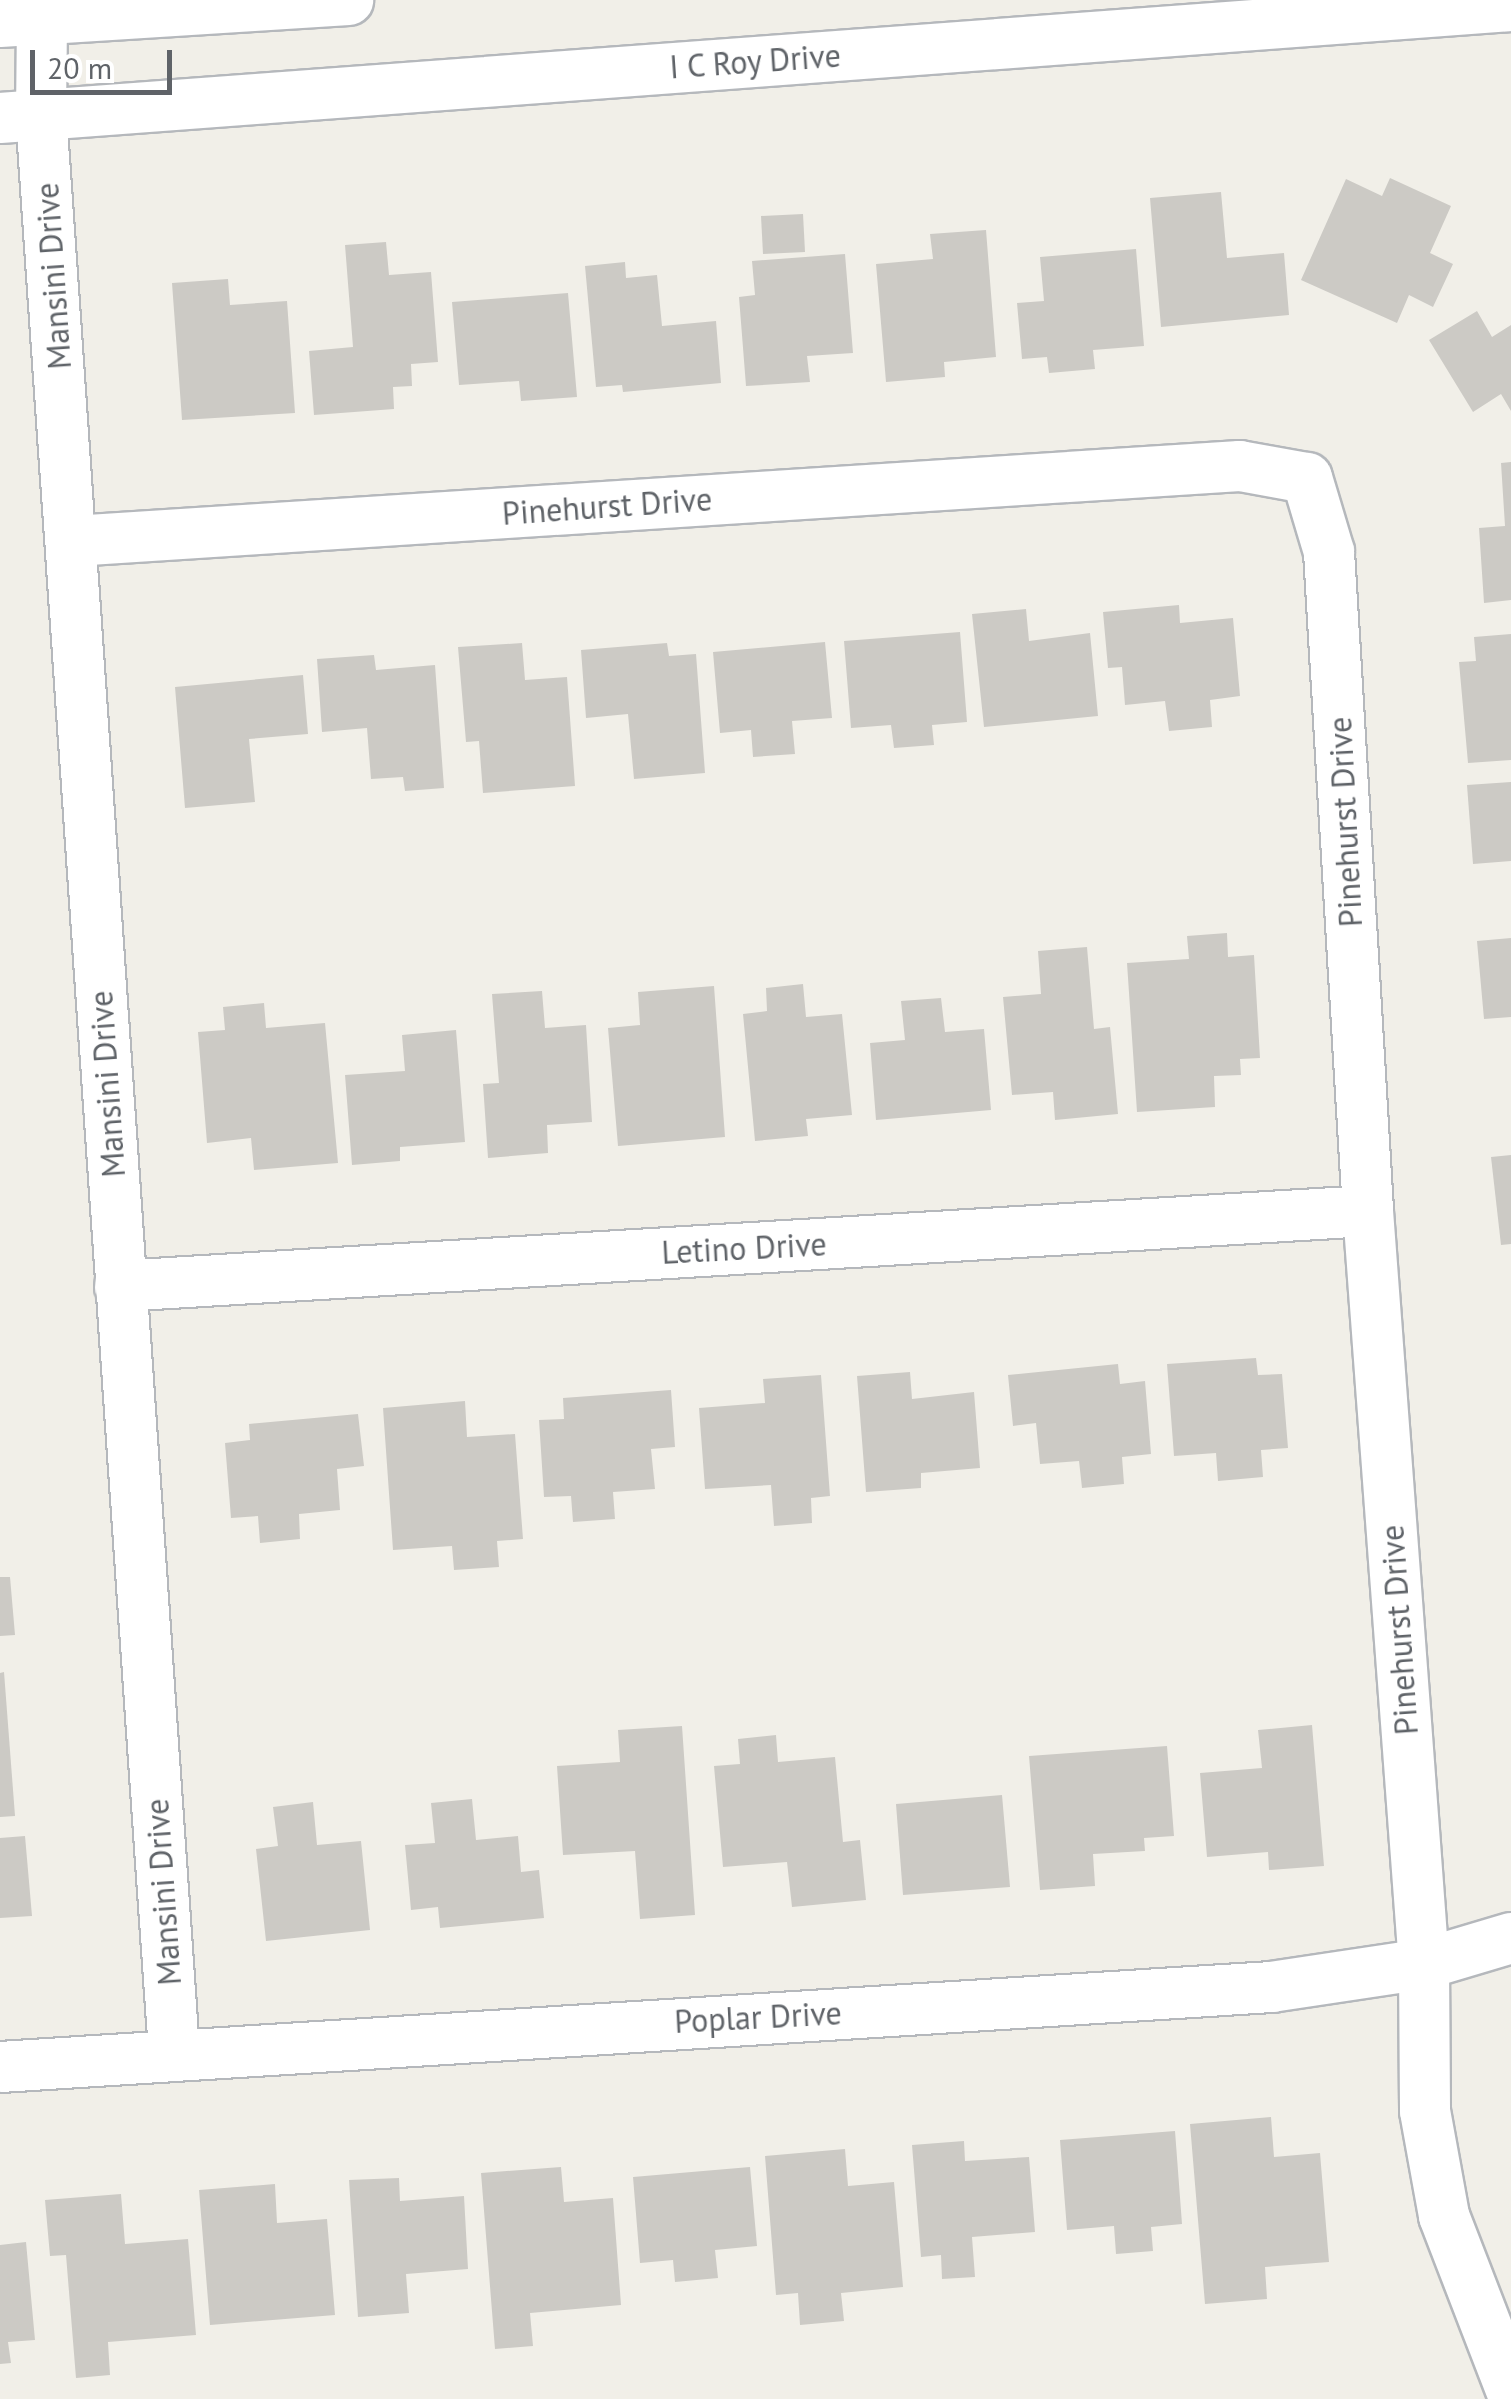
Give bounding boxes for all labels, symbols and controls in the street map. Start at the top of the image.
scale bar [35,30,178,92]
street label: I C Roy Drive [667,36,843,86]
text: 20 m [47,48,112,87]
street label: Mansini Drive [27,181,79,371]
street label: Pinehurst Drive [501,480,713,532]
street label: Pinehurst Drive [1320,716,1370,928]
street label: Mansini Drive [81,989,133,1179]
street label: Letino Drive [660,1225,828,1271]
street label: Pinehurst Drive [1373,1524,1425,1736]
street label: Mansini Drive [137,1797,189,1987]
street label: Poplar Drive [673,1993,843,2041]

